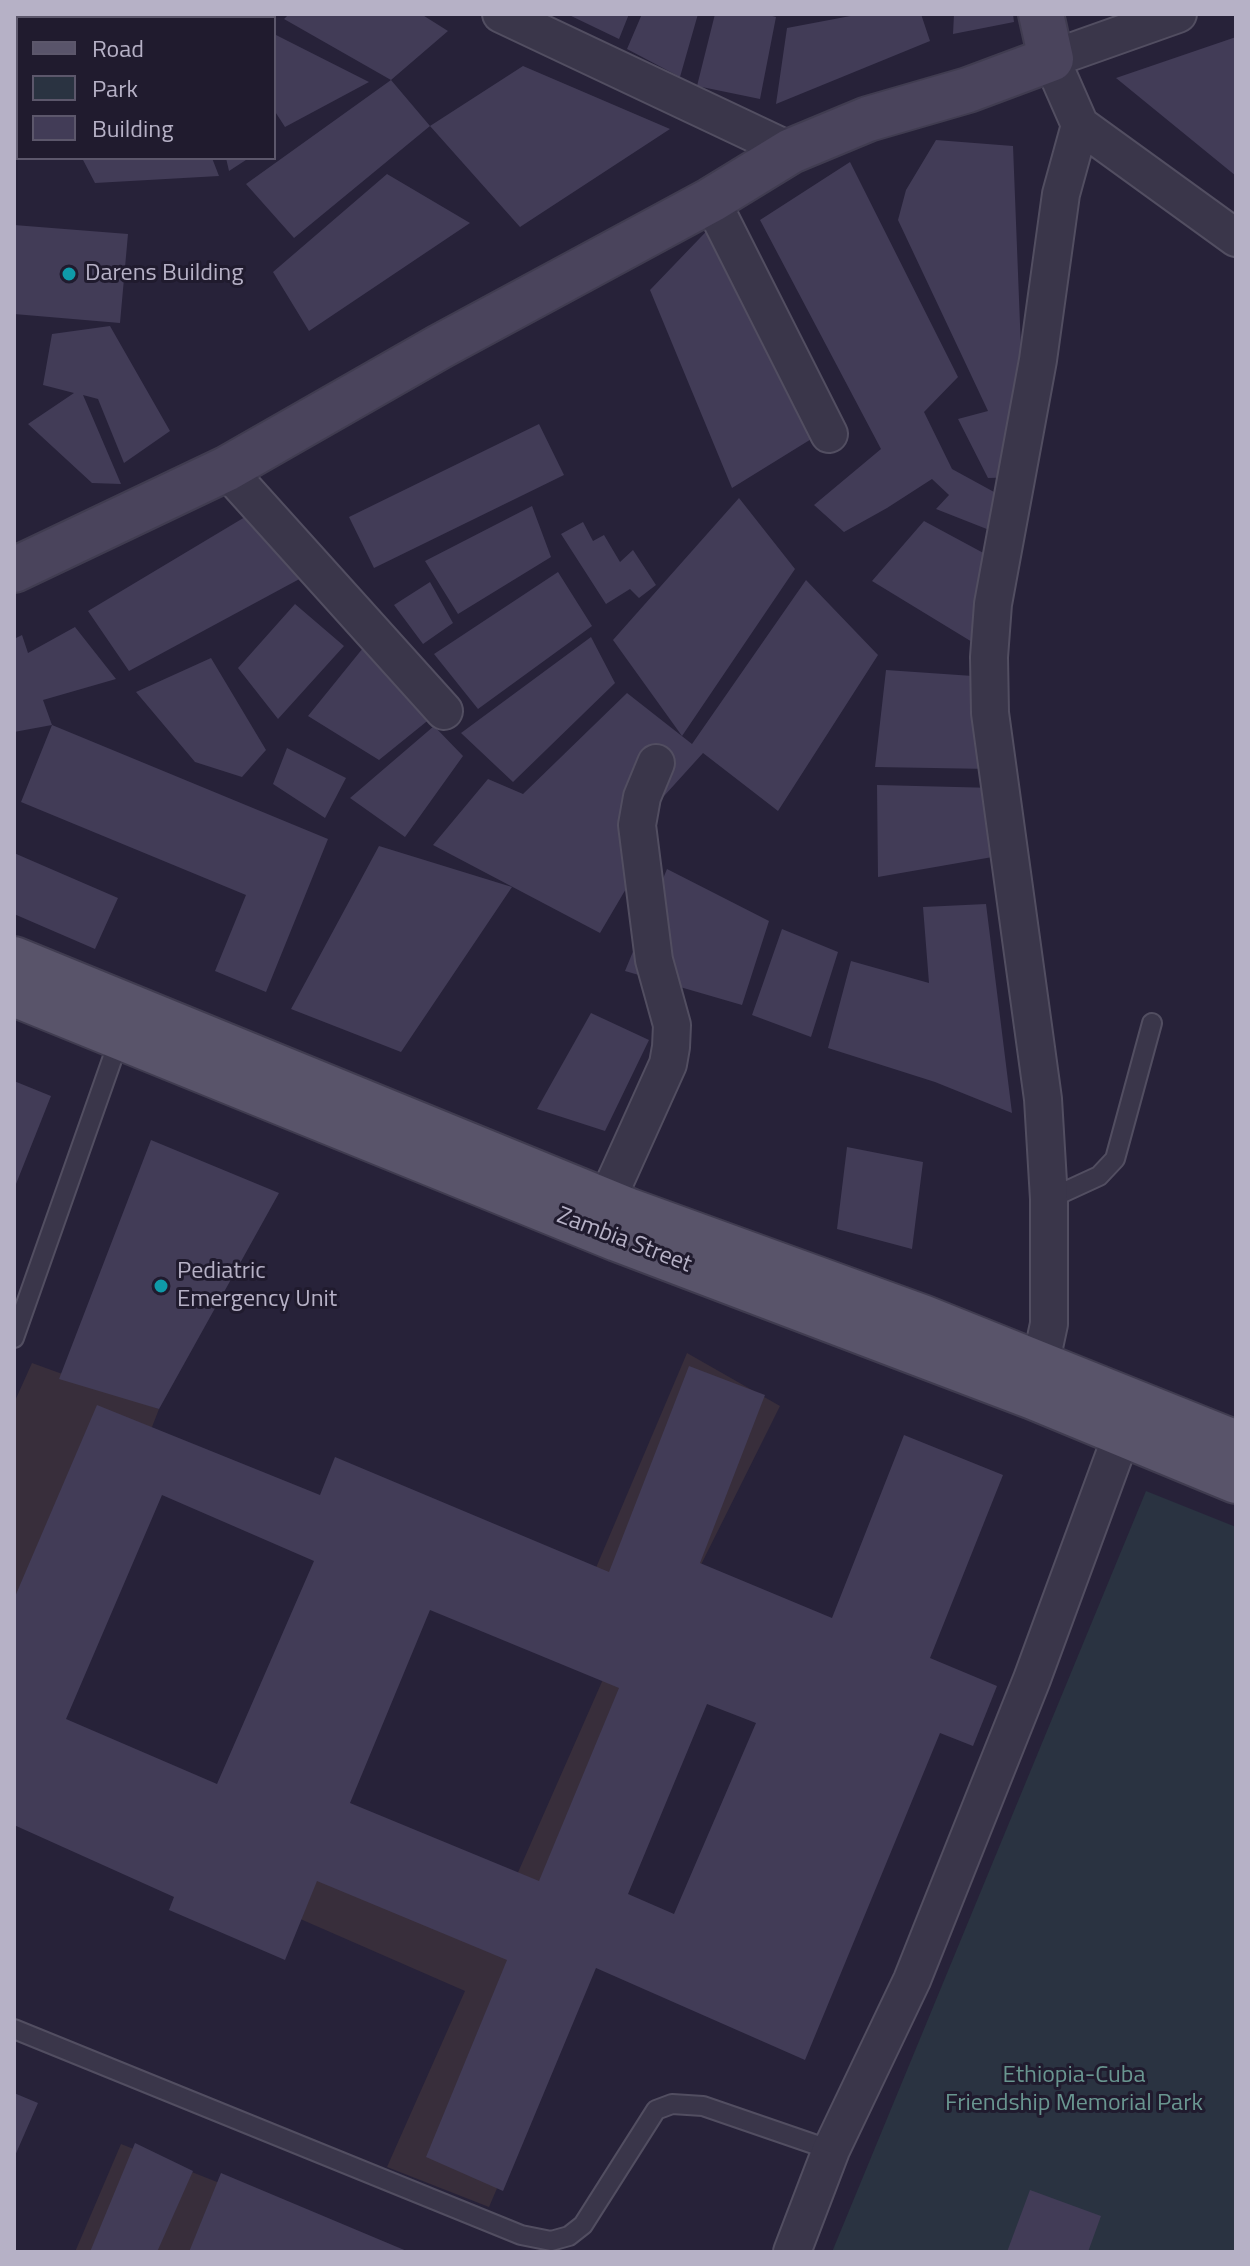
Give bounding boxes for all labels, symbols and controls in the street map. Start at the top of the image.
legend [16,16,276,160]
text: Road [92,30,144,66]
text: Park [92,70,138,106]
text: Building [92,110,174,146]
place label: Darens Building [85,260,244,288]
marker: Darens Building [60,265,78,283]
street label: Zambia Street [553,1202,695,1280]
place label: Pediatric Emergency Unit [177,1258,337,1314]
marker: Pediatric Emergency Unit [152,1277,170,1295]
park label: Ethiopia-Cuba Friendship Memorial Park [945,2062,1203,2118]

